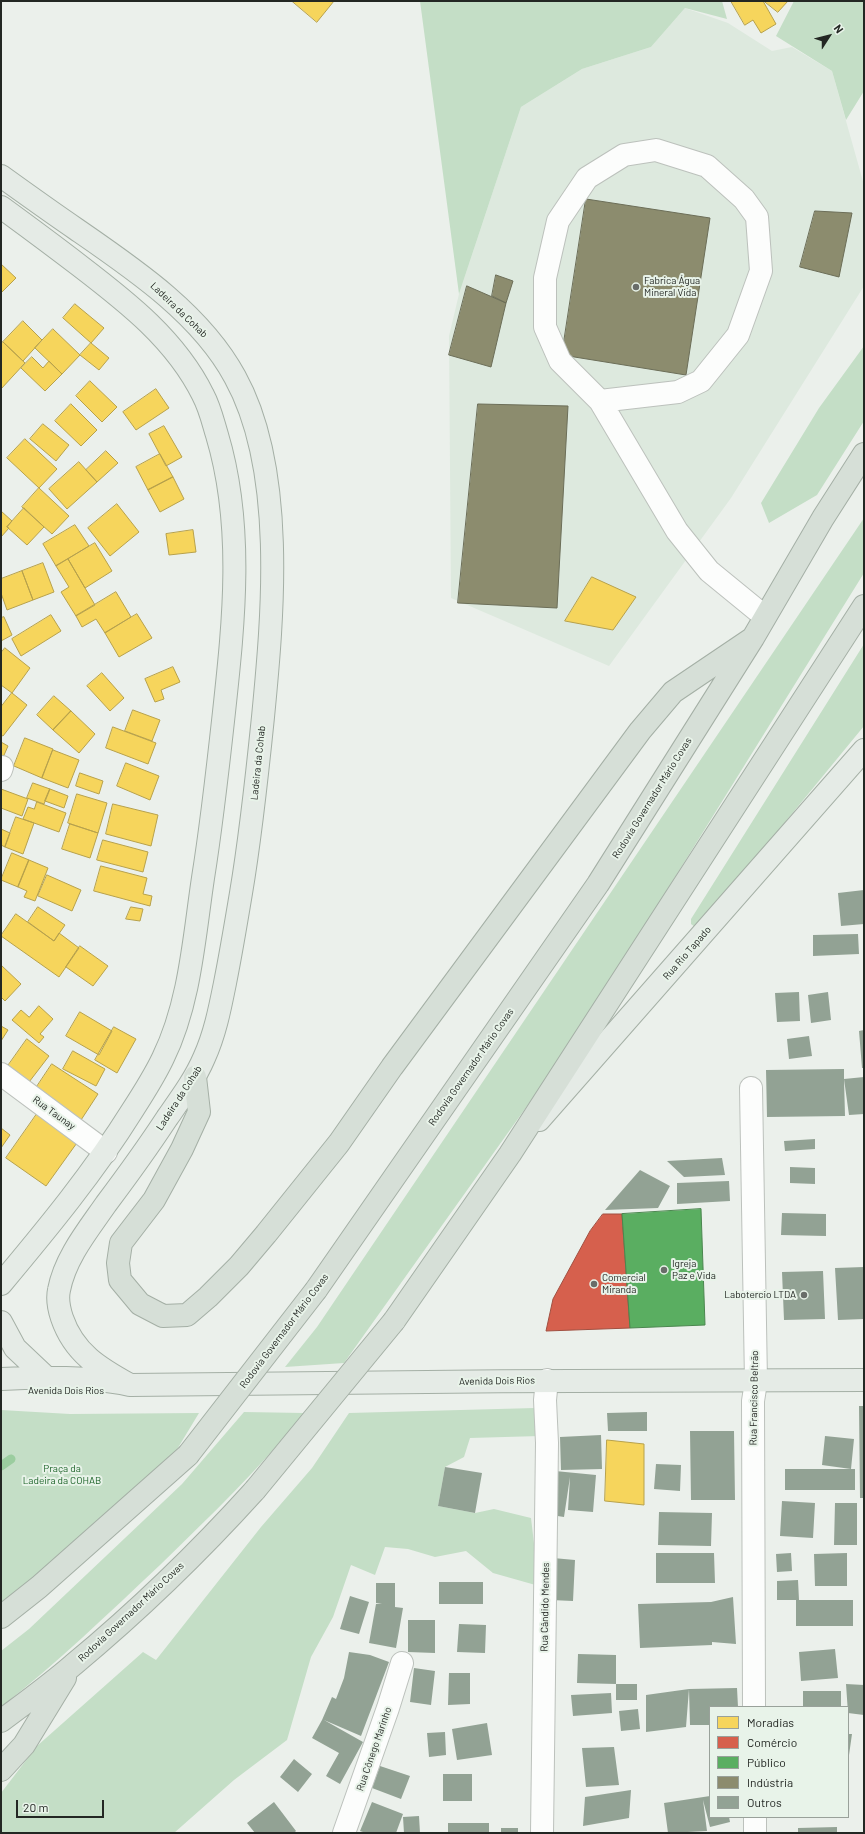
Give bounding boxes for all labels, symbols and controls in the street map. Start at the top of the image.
north arrow [809,16,849,56]
text: N [832,22,847,35]
place label: Fabrica Água Mineral Vida [644,275,700,298]
street label: Ladeira da Cohab [148,280,210,340]
marker: Fabrica Água Mineral Vida [631,282,641,292]
street label: Ladeira da Cohab [248,725,268,801]
street label: Rodovia Governador Mário Covas [610,735,694,861]
street label: Rua Rio Tapado [661,924,713,982]
street label: Rodovia Governador Mário Covas [426,1006,516,1128]
street label: Ladeira da Cohab [154,1063,204,1133]
street label: Rua Taunay [30,1094,78,1132]
place label: Igreja Paz e Vida [672,1258,716,1282]
marker: Igreja Paz e Vida [659,1265,669,1275]
street label: Rodovia Governador Mário Covas [237,1271,331,1391]
place label: Comercial Miranda [602,1272,646,1296]
marker: Comercial Miranda [589,1279,599,1289]
place label: Labotercio LTDA [724,1289,796,1301]
marker: Labotercio LTDA [799,1290,809,1300]
street label: Rua Francisco Beltrão [747,1350,761,1446]
street label: Avenida Dois Rios [459,1374,535,1388]
street label: Avenida Dois Rios [28,1385,104,1397]
park label: Praça da Ladeira da COHAB [23,1463,101,1486]
street label: Rodovia Governador Mário Covas [76,1560,186,1664]
street label: Rua Cândido Mendes [538,1562,552,1652]
street label: Rua Cônego Marinho [354,1705,394,1793]
legend [709,1706,849,1818]
text: Moradias [747,1715,794,1729]
text: Comércio [747,1735,797,1749]
text: Público [747,1755,786,1769]
text: Indústria [747,1775,793,1789]
scale bar [18,1792,106,1818]
text: Outros [747,1795,782,1809]
text: 20 m [23,1800,49,1814]

